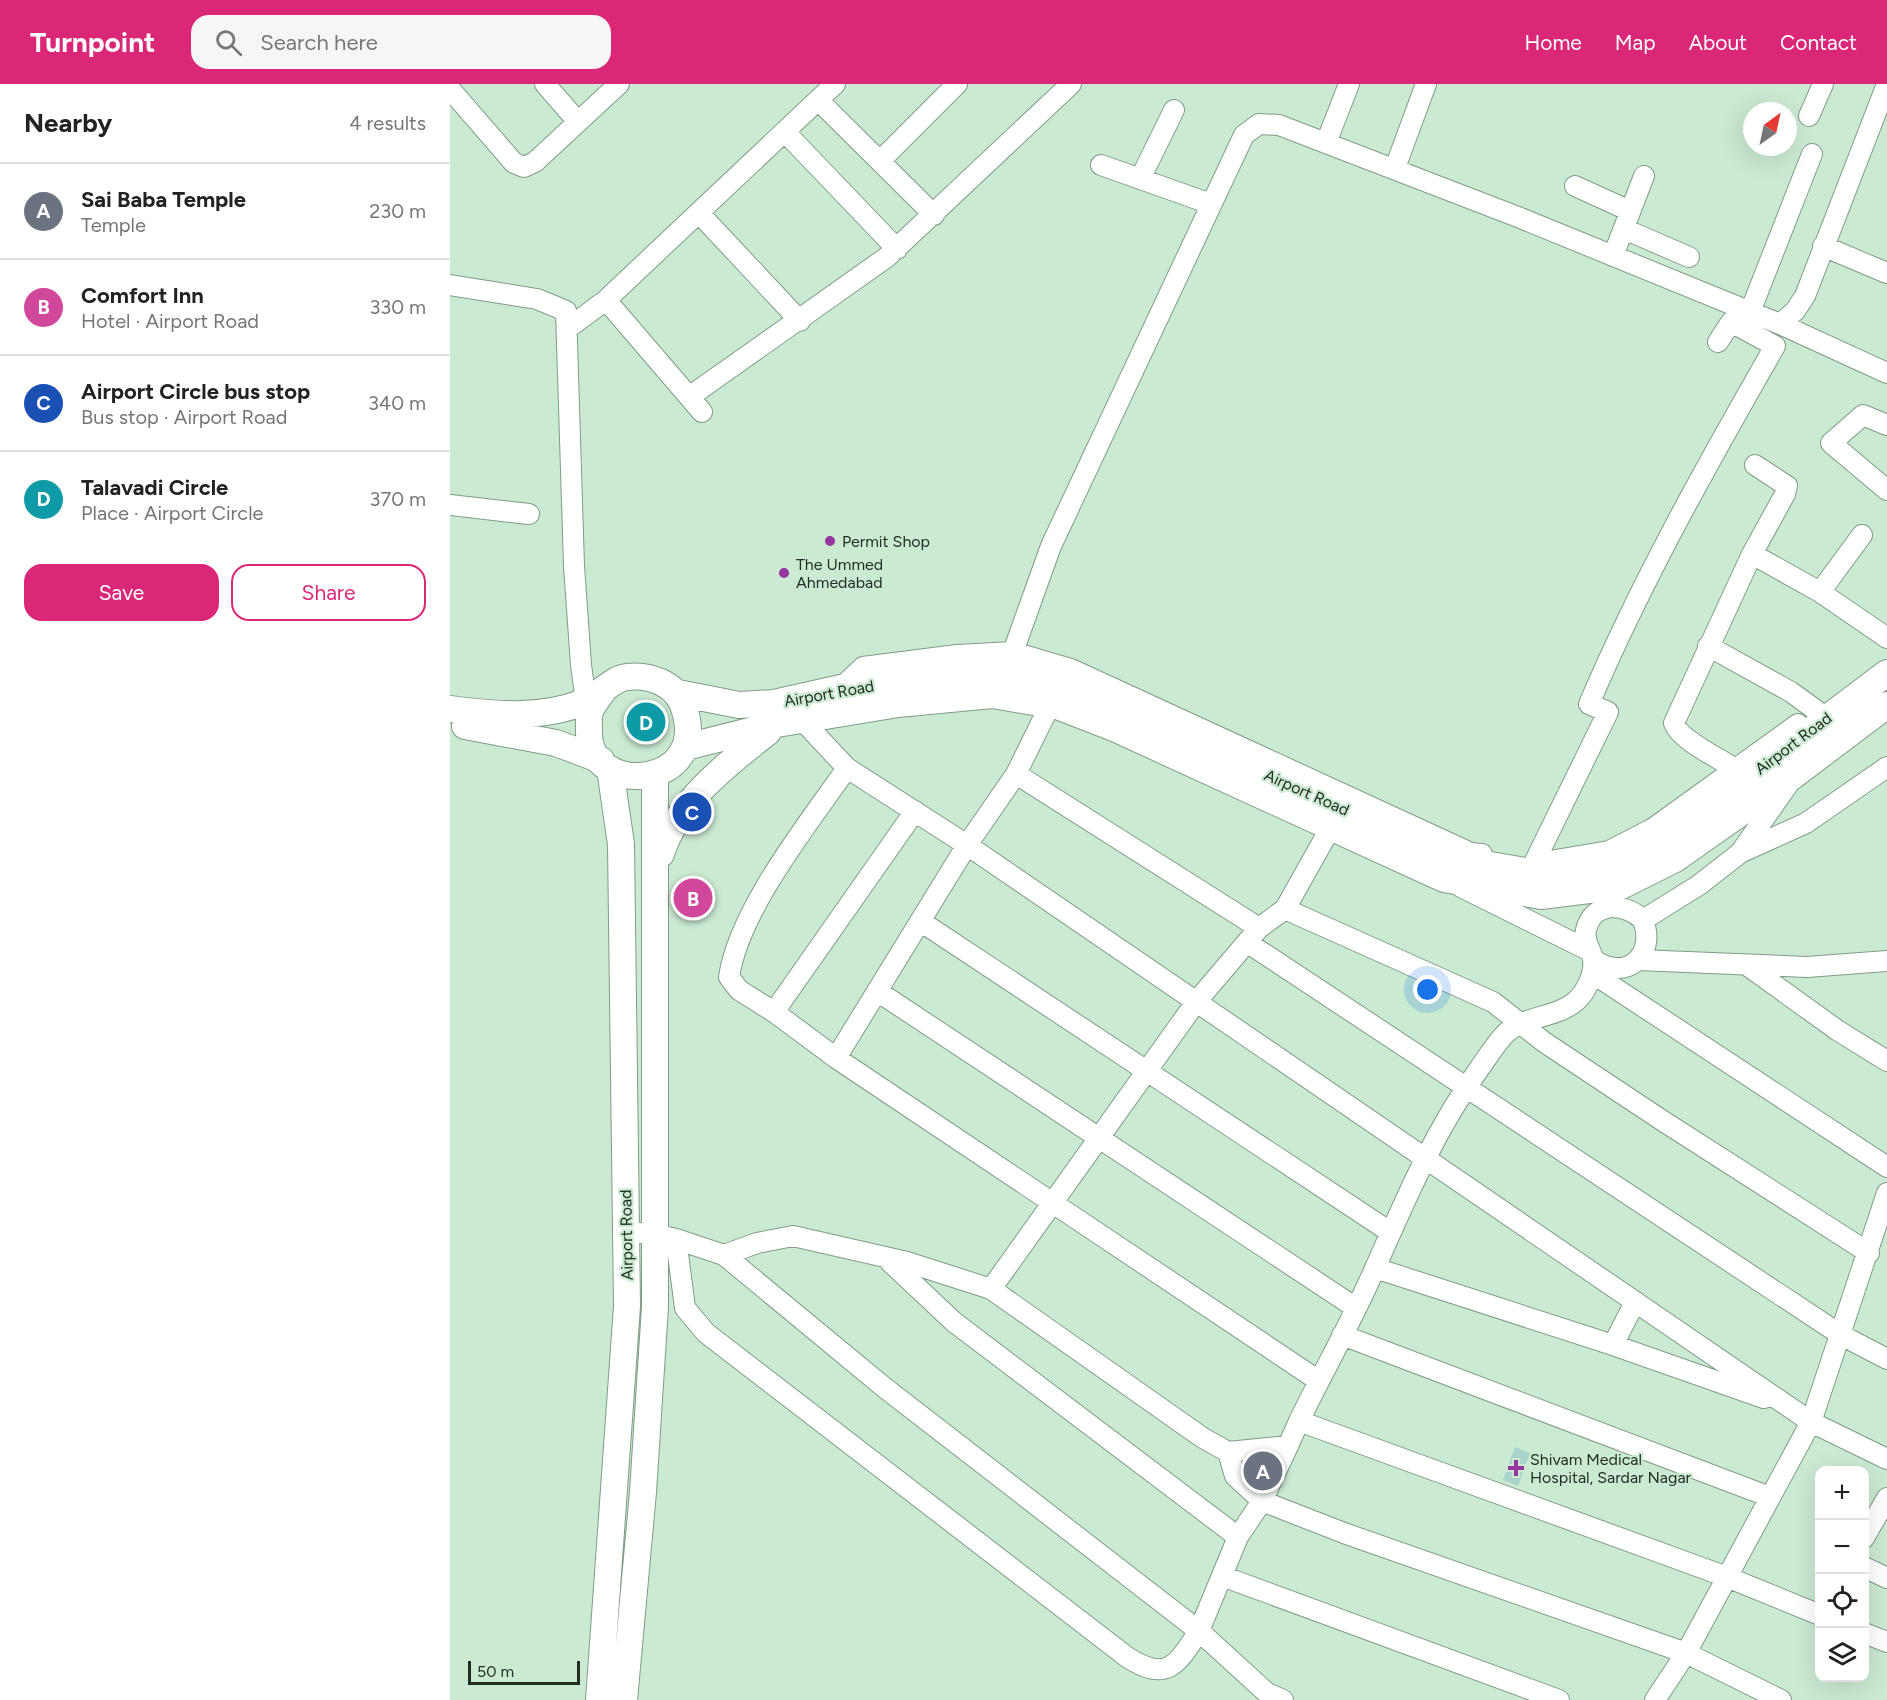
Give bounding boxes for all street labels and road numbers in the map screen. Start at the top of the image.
street label: Airport Road [783,676,876,711]
street label: Airport Road [1751,708,1835,778]
street label: Airport Road [1261,765,1352,820]
street label: Airport Road [616,1189,637,1281]

